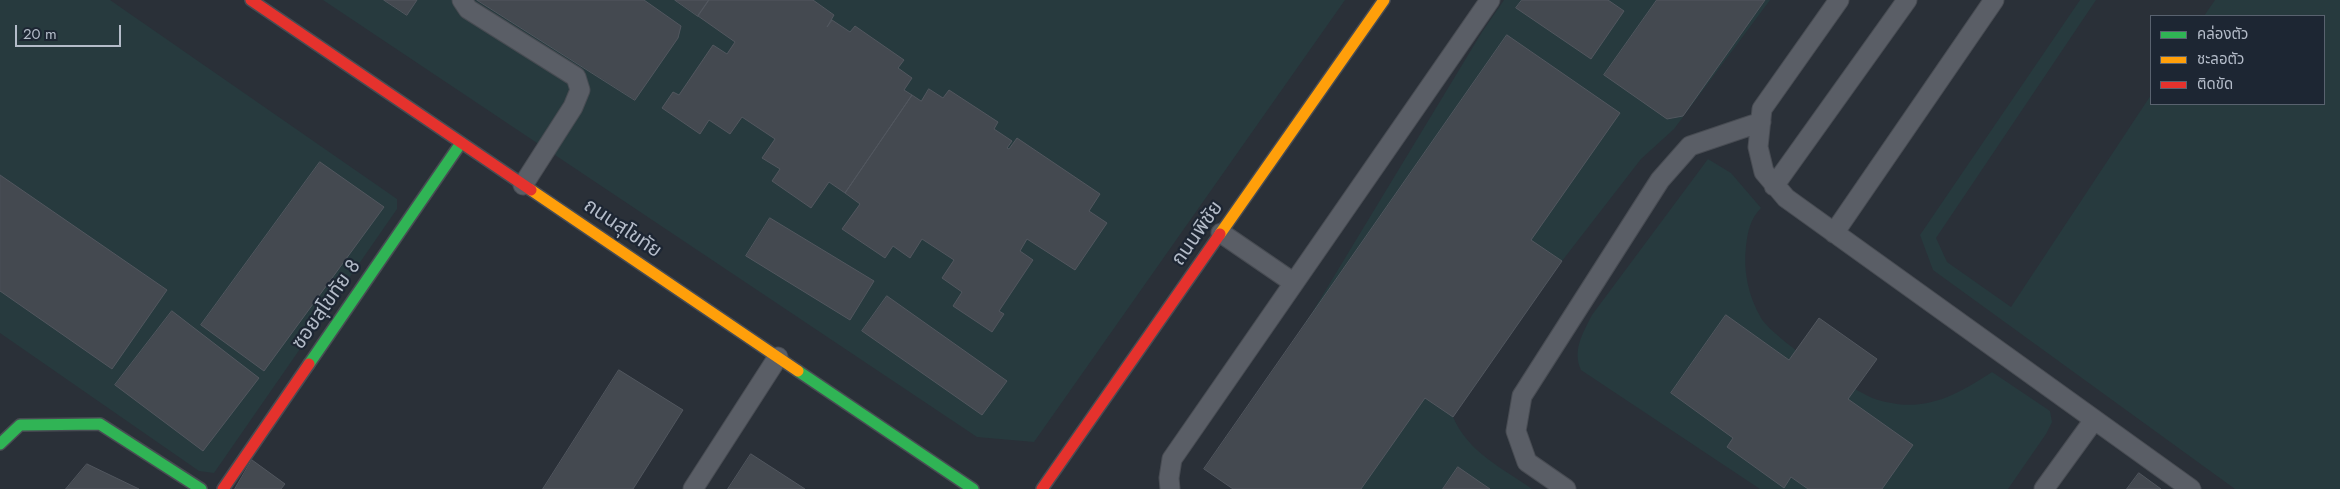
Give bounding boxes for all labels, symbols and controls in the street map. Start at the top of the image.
scale bar [18,15,124,47]
legend [2150,15,2325,105]
text: 20 m [23,23,57,45]
text: คล่องตัว [2197,23,2248,45]
text: ชะลอตัว [2197,48,2244,70]
text: ติดขัด [2197,73,2233,95]
street label: ถนนสุโขทัย [578,194,666,264]
street label: ถนนพิชัย [1167,197,1229,271]
street label: ซอยสุโขทัย 8 [287,256,367,354]

